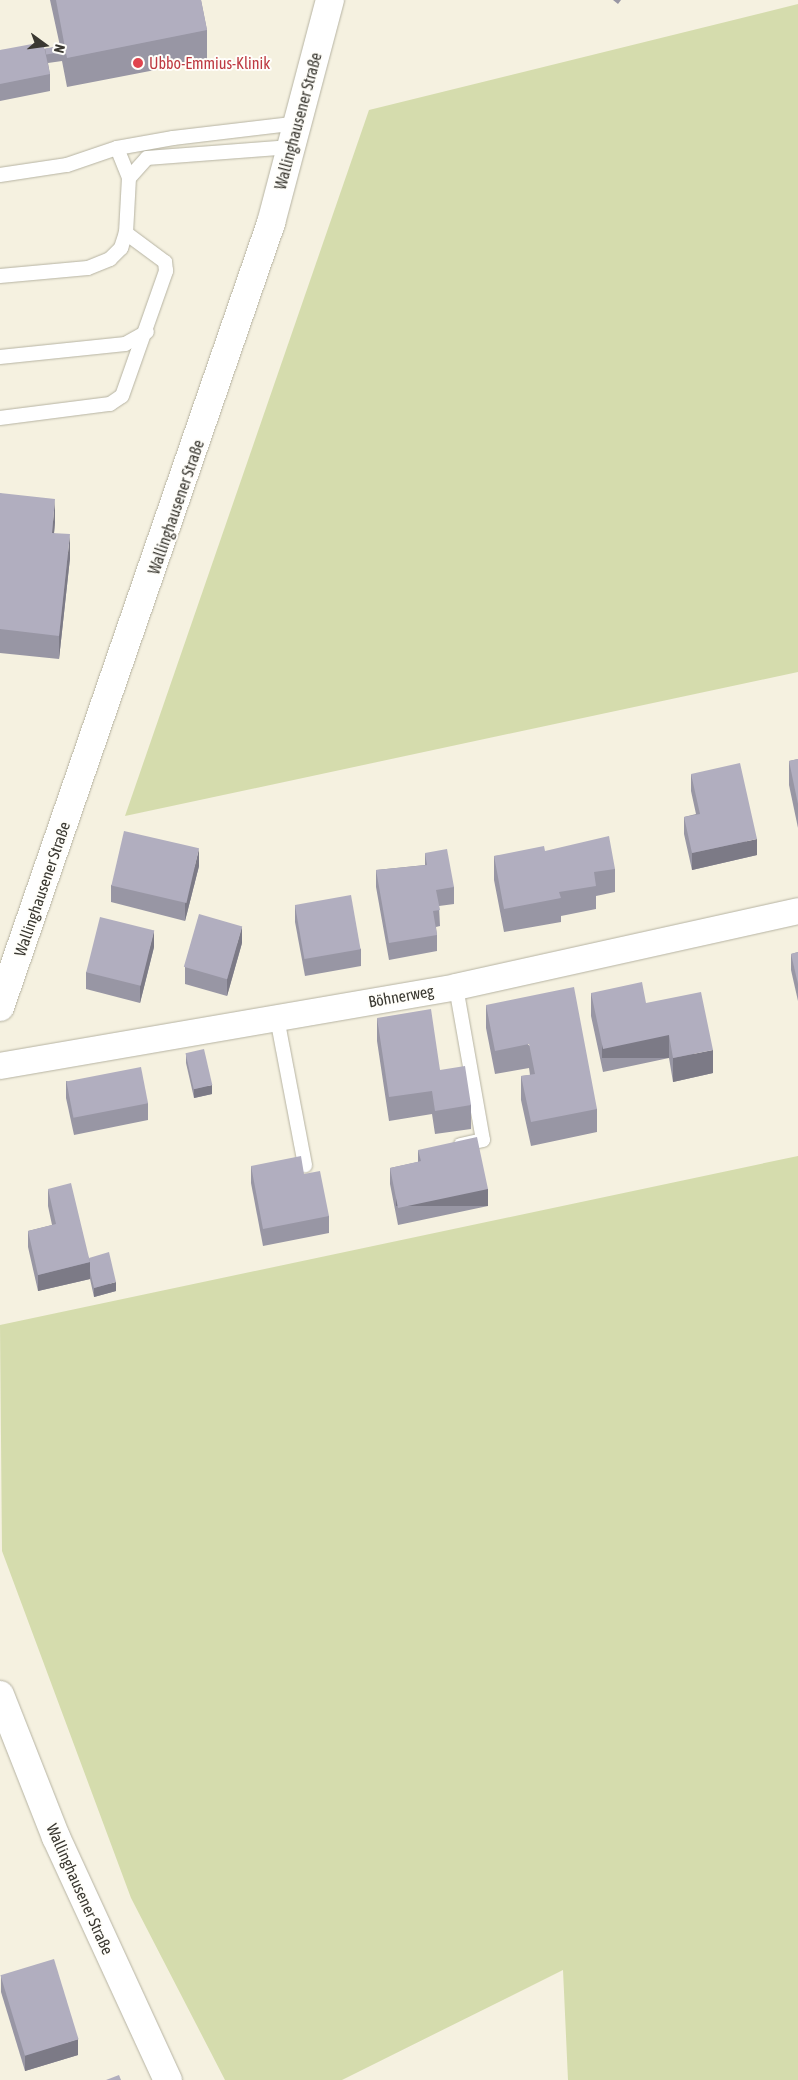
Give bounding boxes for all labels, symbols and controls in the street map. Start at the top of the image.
north arrow [20,20,70,70]
text: N [51,43,68,55]
street label: Wallinghausener Straße [270,50,326,192]
place label: Ubbo-Emmius-Klinik [149,53,270,73]
marker: Ubbo-Emmius-Klinik [131,56,145,70]
street label: Wallinghausener Straße [144,437,208,577]
street label: Wallinghausener Straße [10,819,74,959]
street label: Böhnerweg [367,981,435,1011]
street label: Wallinghausener Straße [43,1821,117,1957]

